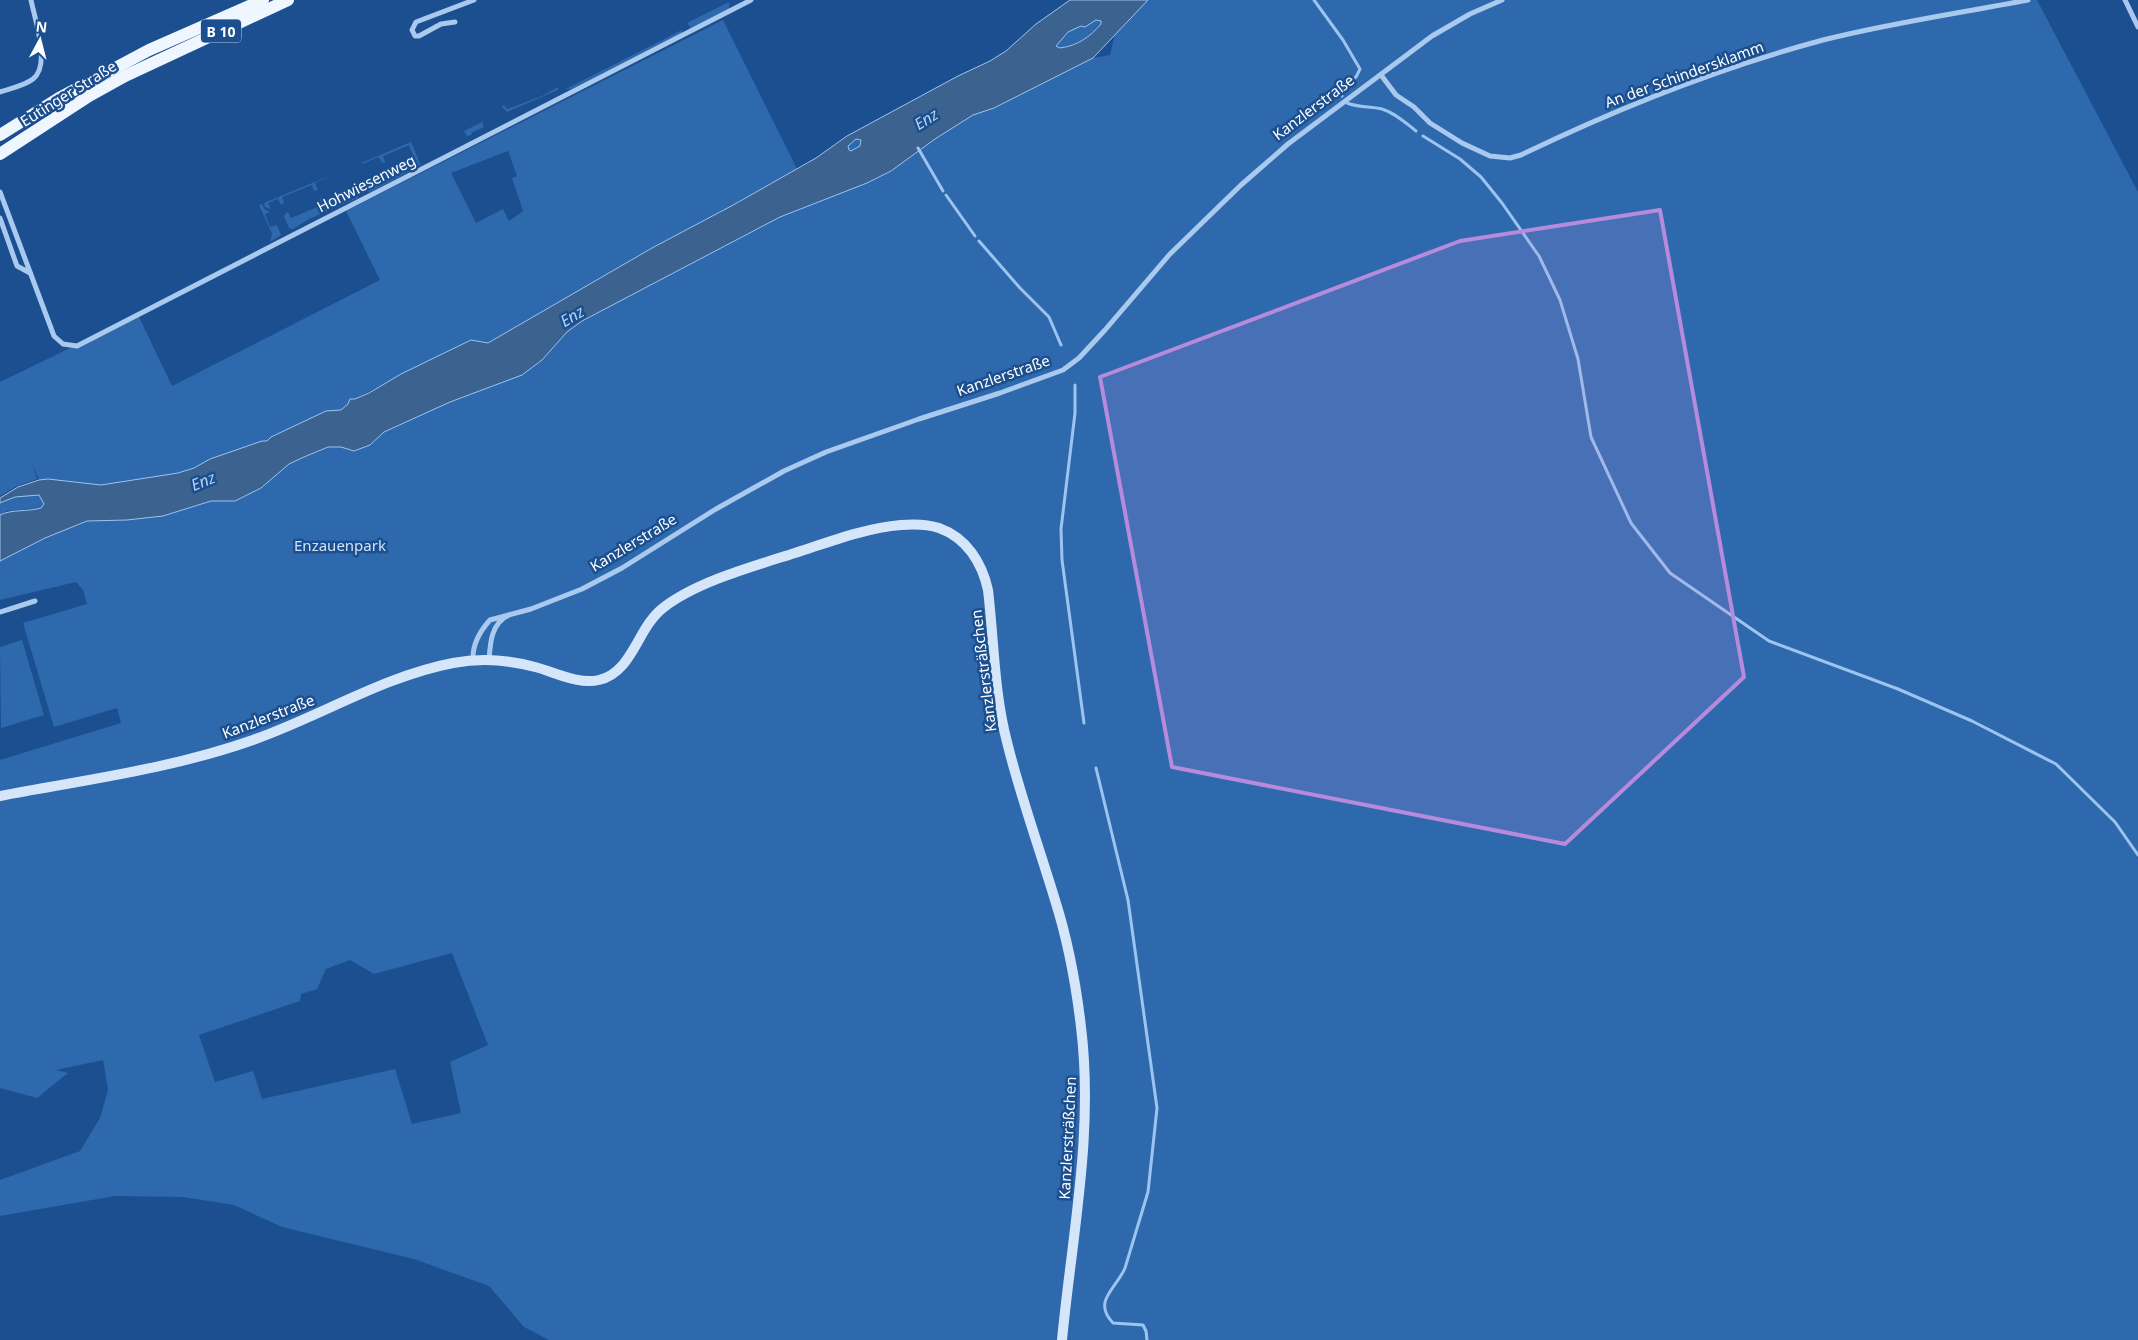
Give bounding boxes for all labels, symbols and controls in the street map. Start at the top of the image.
north arrow [15,15,65,65]
text: N [35,16,48,37]
road number: B 10 [201,20,241,42]
street label: An der Schindersklamm [1602,36,1766,112]
street label: Eutinger Straße [16,55,120,131]
street label: Kanzlerstraße [1268,70,1358,144]
water label: Enz [910,103,943,135]
street label: Hohwiesenweg [313,150,419,216]
water label: Enz [556,300,589,332]
street label: Kanzlerstraße [954,350,1052,400]
water label: Enz [187,466,219,496]
street label: Kanzlerstraße [586,508,680,576]
park label: Enzauenpark [294,535,386,555]
street label: Kanzlersträßchen [966,609,1000,733]
street label: Kanzlerstraße [219,689,317,743]
street label: Kanzlersträßchen [1054,1076,1080,1200]

